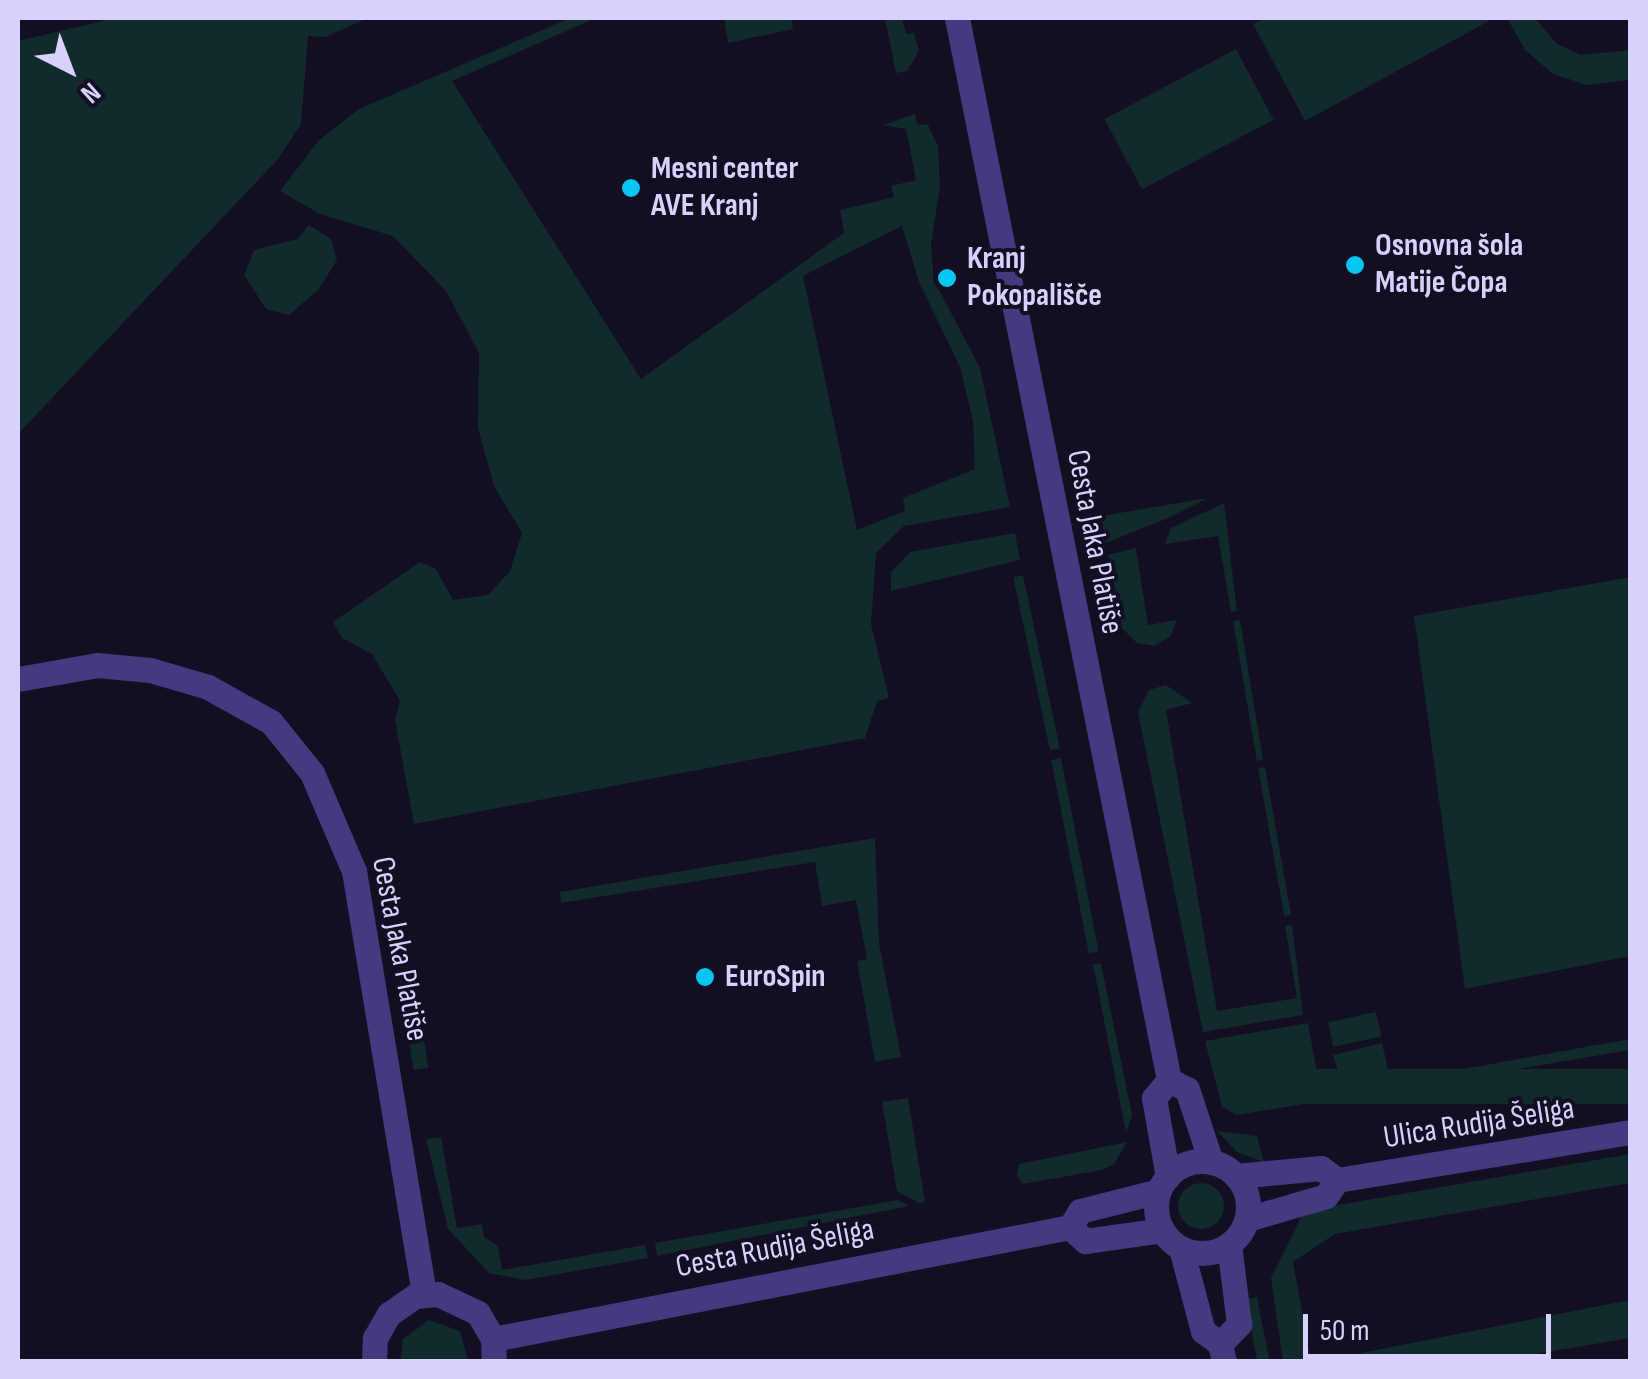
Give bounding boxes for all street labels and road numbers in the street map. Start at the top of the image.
street label: Cesta Jaka Platiše [1057,447,1131,637]
street label: Cesta Jaka Platiše [362,854,436,1044]
street label: Ulica Rudija Šeliga [1381,1090,1577,1158]
street label: Cesta Rudija Šeliga [673,1211,877,1287]

